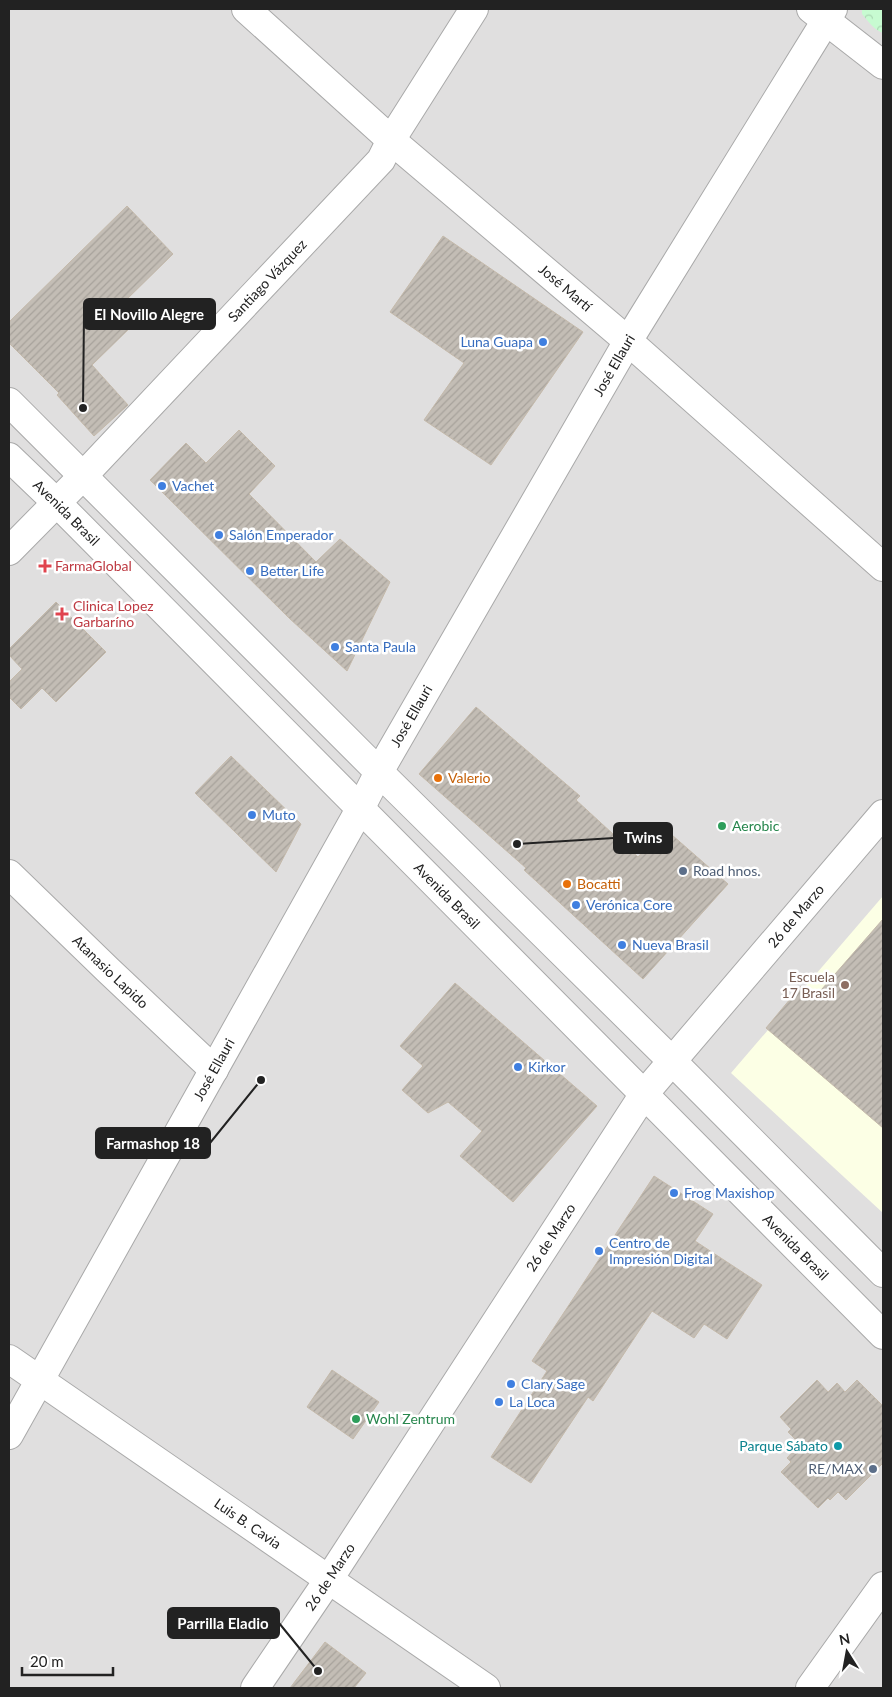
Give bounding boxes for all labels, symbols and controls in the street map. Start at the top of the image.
street label: Santiago Vázquez [224,235,310,325]
street label: José Martí [536,260,597,316]
callout: El Novillo Alegre [84,299,215,329]
text: El Novillo Alegre [94,305,204,323]
street label: José Ellauri [589,331,638,399]
place label: Luna Guapa [460,333,533,350]
marker: Luna Guapa [537,336,549,348]
street label: Avenida Brasil [30,476,103,549]
place label: Vachet [172,477,214,494]
marker: Vachet [156,480,168,492]
place label: Salón Emperador [229,526,334,543]
marker: Salón Emperador [213,529,225,541]
place label: FarmaGlobal [55,557,132,574]
marker: FarmaGlobal [39,560,51,572]
place label: Better Life [260,562,324,579]
marker: Better Life [244,565,256,577]
place label: Clinica Lopez Garbaríno [73,597,154,630]
marker: Clinica Lopez Garbaríno [55,607,69,621]
place label: Santa Paula [345,638,416,655]
marker: Santa Paula [329,641,341,653]
street label: José Ellauri [386,682,435,750]
place label: Valerio [448,769,491,786]
marker: Valerio [432,772,444,784]
place label: Muto [262,806,296,823]
marker: Muto [246,809,258,821]
place label: Aerobic [732,817,780,834]
marker: Aerobic [716,820,728,832]
callout: Twins [614,823,672,853]
text: Twins [624,828,663,846]
street label: Avenida Brasil [411,859,484,932]
place label: Road hnos. [693,862,761,879]
marker: Road hnos. [677,865,689,877]
place label: Bocatti [577,875,620,892]
marker: Bocatti [561,878,573,890]
street label: 26 de Marzo [764,881,827,951]
place label: Verónica Core [586,896,672,913]
marker: Verónica Core [570,899,582,911]
street label: Atanasio Lapido [69,932,152,1012]
place label: Nueva Brasil [632,936,709,953]
marker: Nueva Brasil [616,939,628,951]
place label: Escuela 17 Brasil [782,968,835,1001]
marker: Escuela 17 Brasil [839,979,851,991]
street label: José Ellauri [189,1035,238,1103]
place label: Kirkor [528,1058,565,1075]
marker: Kirkor [512,1061,524,1073]
callout: Farmashop 18 [96,1128,210,1158]
text: Farmashop 18 [106,1134,200,1152]
place label: Frog Maxishop [684,1184,775,1201]
marker: Frog Maxishop [668,1187,680,1199]
street label: 26 de Marzo [522,1200,579,1274]
street label: Avenida Brasil [760,1210,833,1283]
place label: Centro de Impresión Digital [609,1234,713,1267]
marker: Centro de Impresión Digital [593,1245,605,1257]
place label: Clary Sage [521,1375,585,1392]
marker: Clary Sage [505,1378,517,1390]
place label: La Loca [509,1393,555,1410]
marker: La Loca [493,1396,505,1408]
place label: Wohl Zentrum [366,1410,455,1427]
marker: Wohl Zentrum [350,1413,362,1425]
place label: Parque Sábato [739,1437,828,1454]
marker: Parque Sábato [832,1440,844,1452]
place label: RE/MAX [808,1460,863,1477]
marker: RE/MAX [867,1463,879,1475]
street label: Luis B. Cavia [211,1494,285,1552]
street label: 26 de Marzo [301,1540,358,1614]
callout: Parrilla Eladio [168,1608,279,1638]
text: Parrilla Eladio [177,1614,269,1632]
north arrow [822,1627,872,1677]
text: N [838,1629,851,1648]
scale bar [22,1644,114,1676]
text: 20 m [30,1652,64,1670]

